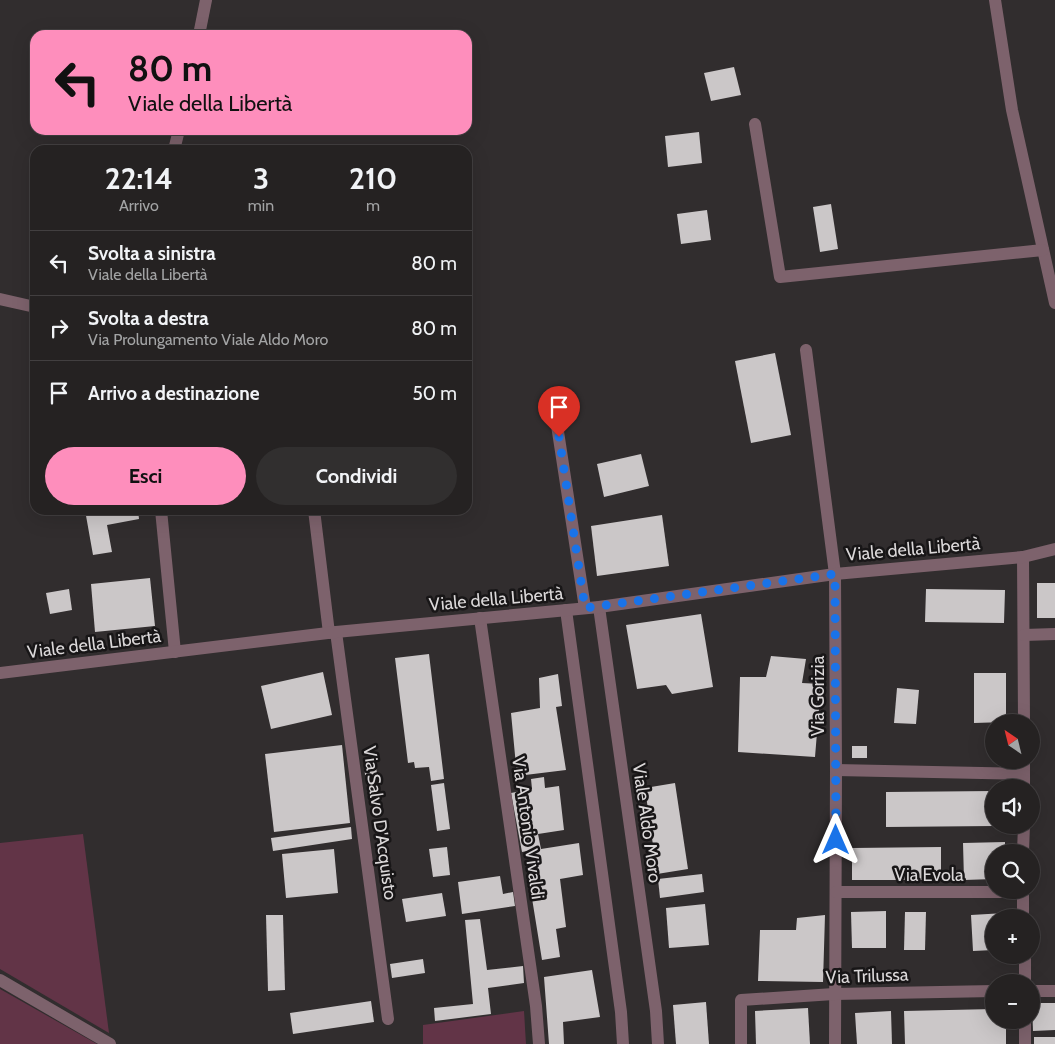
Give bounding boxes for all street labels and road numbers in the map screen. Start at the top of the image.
street label: Viale della Libertà [845,532,981,566]
street label: Viale della Libertà [428,582,564,616]
street label: Viale della Libertà [26,625,162,663]
street label: Via Gorizia [807,655,829,736]
street label: Via Salvo D'Acquisto [358,745,402,901]
street label: Via Antonio Vivaldi [507,755,549,901]
street label: Viale Aldo Moro [628,762,666,884]
street label: Via Evola [894,864,964,886]
street label: Via Trilussa [825,964,909,988]

